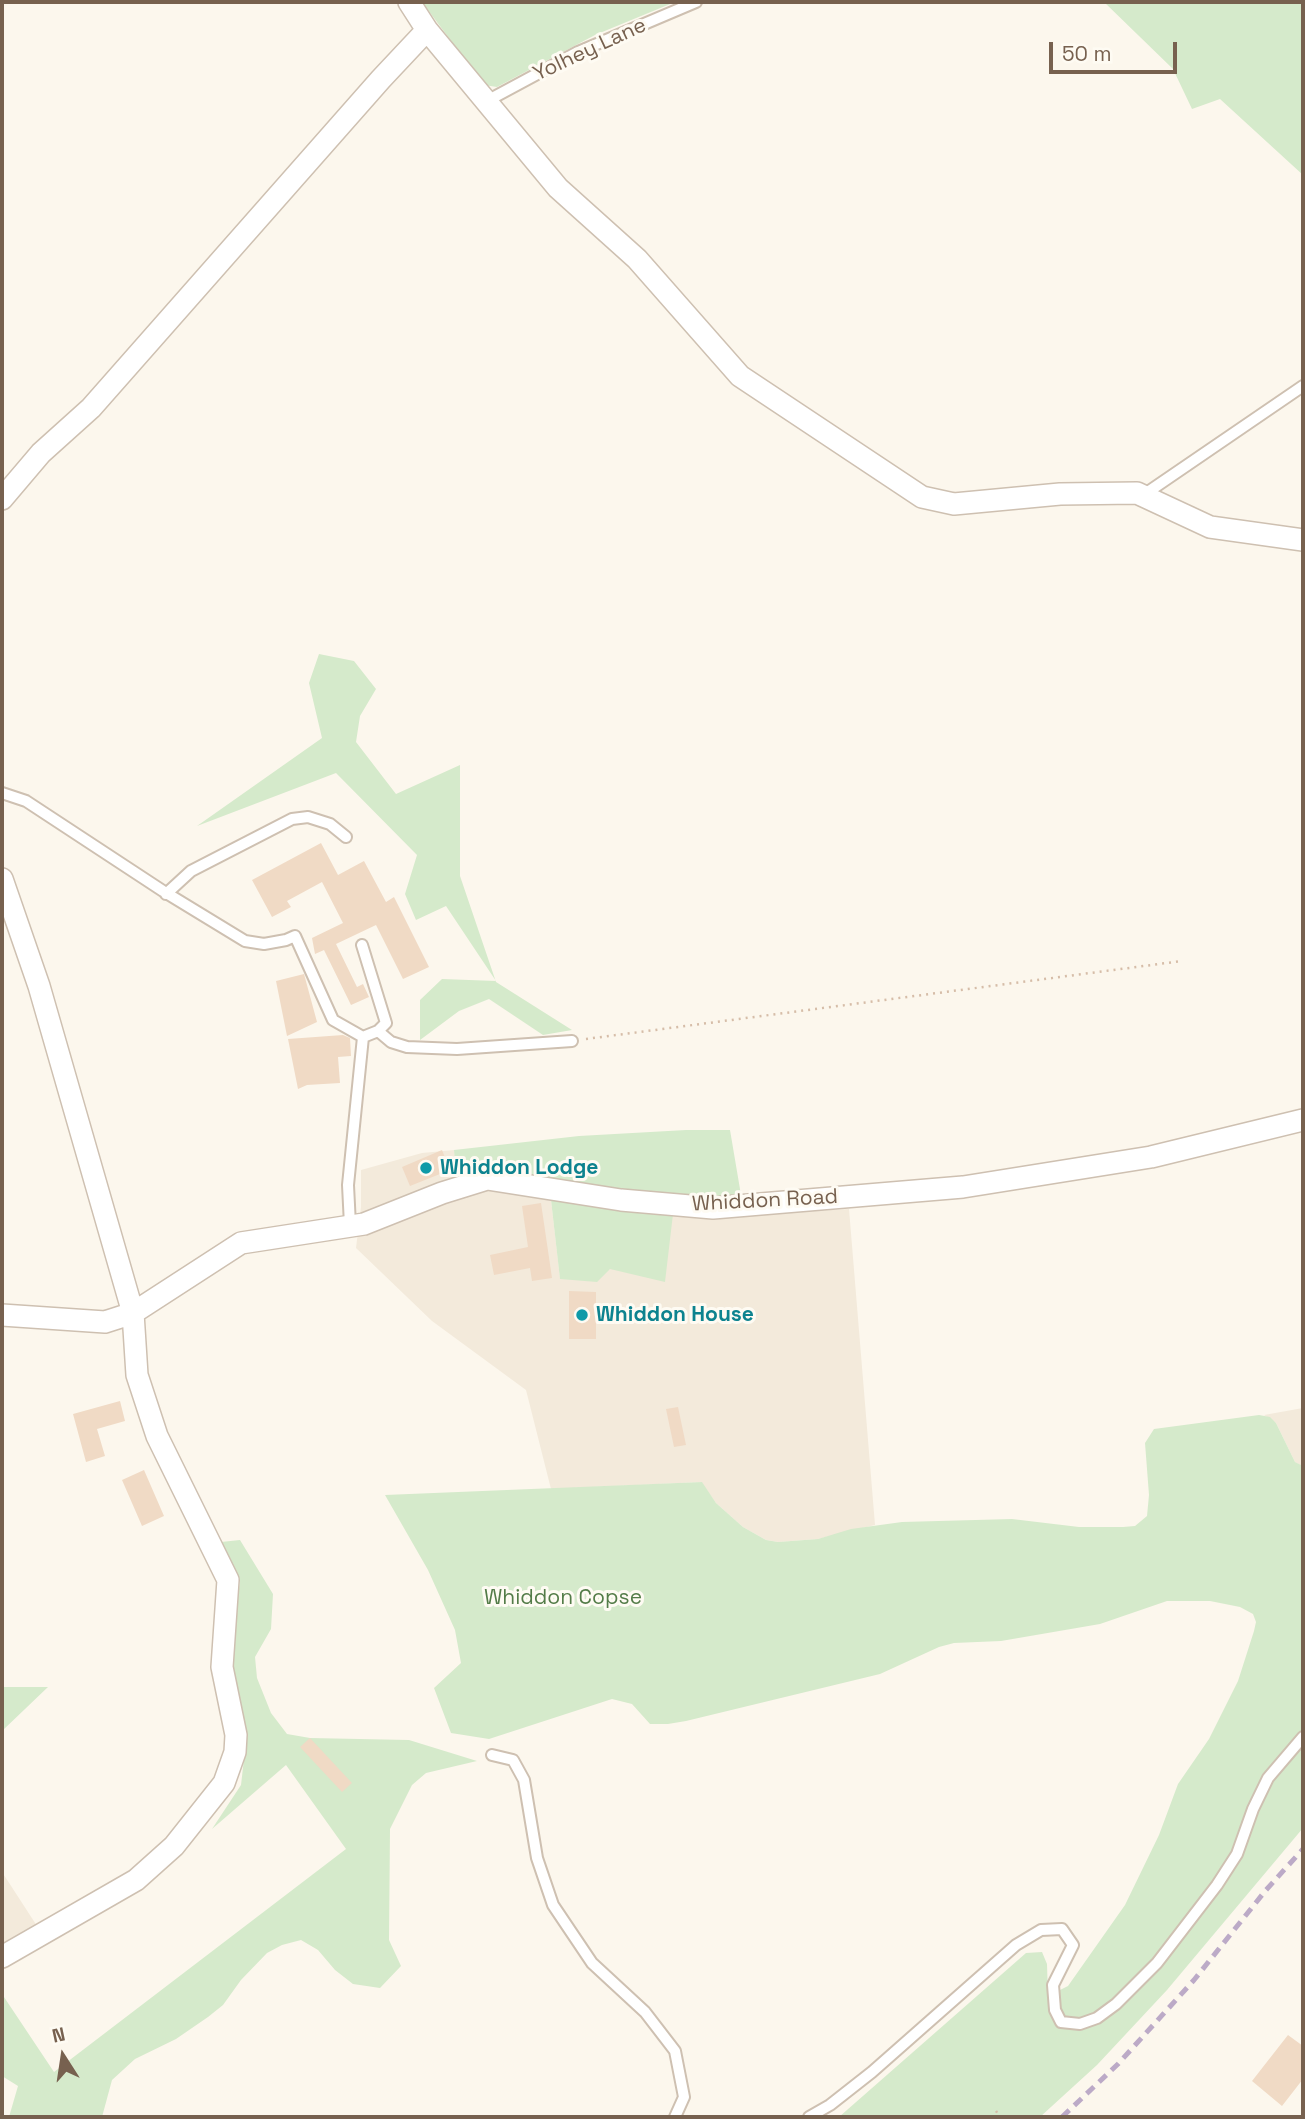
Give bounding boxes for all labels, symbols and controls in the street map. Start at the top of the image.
street label: Yolhey Lane [530,13,650,87]
scale bar [1053,28,1181,72]
text: 50 m [1062,40,1112,67]
place label: Whiddon Lodge [440,1155,598,1181]
marker: Whiddon Lodge [418,1160,434,1176]
street label: Whiddon Road [691,1185,839,1217]
place label: Whiddon House [596,1302,754,1328]
marker: Whiddon House [574,1307,590,1323]
park label: Whiddon Copse [484,1585,642,1611]
north arrow [28,2021,98,2091]
text: N [50,2021,67,2049]

